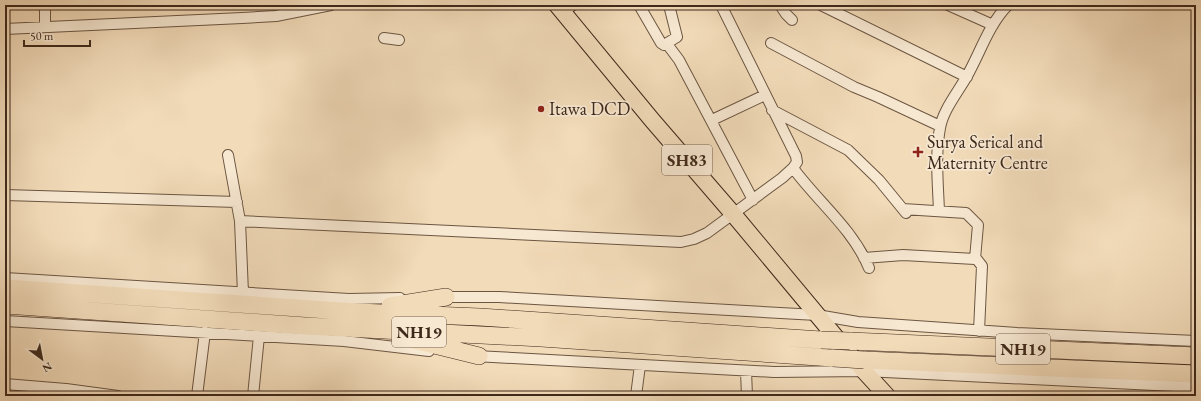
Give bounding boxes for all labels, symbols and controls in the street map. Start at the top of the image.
scale bar [24,22,90,48]
text: 50 m [30,28,54,44]
place label: Itawa DCD [549,97,630,120]
marker: Itawa DCD [536,104,546,114]
place label: Surya Serical and Maternity Centre [927,130,1048,174]
road number: SH83 [662,145,712,175]
marker: Surya Serical and Maternity Centre [912,146,924,158]
road number: NH19 [392,317,446,347]
road number: NH19 [996,334,1050,364]
north arrow [22,339,62,379]
text: N [40,359,55,376]

